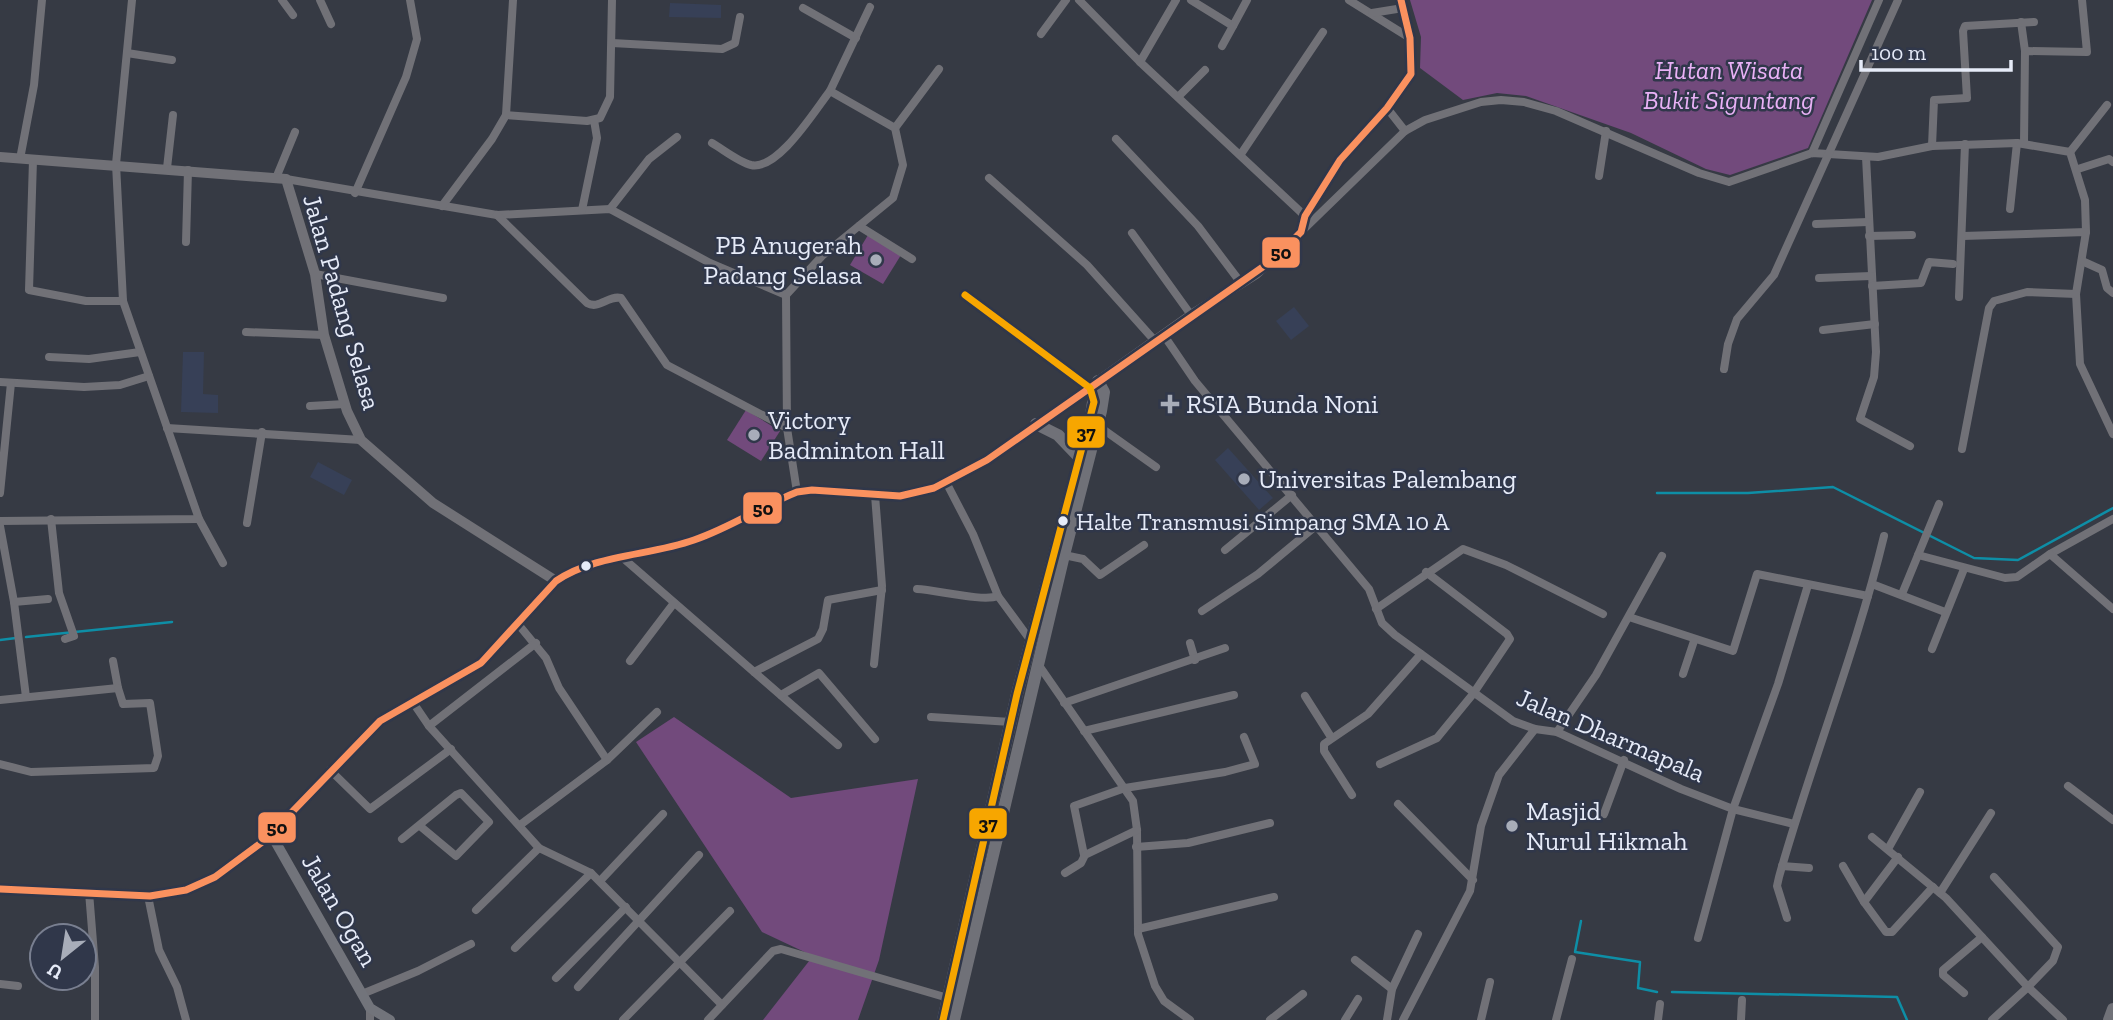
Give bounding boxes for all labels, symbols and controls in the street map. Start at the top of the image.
scale bar [1861,28,2011,72]
text: 100 m [1871,40,1926,65]
park label: Hutan Wisata Bukit Siguntang [1643,54,1815,116]
street label: Jalan Padang Selasa [296,191,388,414]
place label: PB Anugerah Padang Selasa [703,229,862,291]
line badge: 50 [1261,236,1301,269]
text: 50 [1271,241,1291,264]
marker: PB Anugerah Padang Selasa [868,252,884,268]
place label: RSIA Bunda Noni [1186,388,1378,420]
marker: RSIA Bunda Noni [1160,394,1180,414]
place label: Victory Badminton Hall [767,404,945,466]
line badge: 37 [1066,415,1106,449]
text: 37 [1076,421,1096,444]
marker: Victory Badminton Hall [746,427,762,443]
place label: Universitas Palembang [1258,463,1516,495]
marker: Universitas Palembang [1236,471,1252,487]
line badge: 50 [742,491,783,525]
text: 50 [753,497,773,520]
place label: Halte Transmusi Simpang SMA 10 A [1076,507,1450,536]
marker: Halte Transmusi Simpang SMA 10 A [1056,514,1070,528]
unlabelled marker [579,559,593,573]
street label: Jalan Dharmapala [1512,681,1710,789]
place label: Masjid Nurul Hikmah [1526,795,1688,857]
line badge: 37 [968,807,1008,840]
line badge: 50 [257,811,297,844]
text: 37 [978,812,998,835]
text: 50 [267,816,287,839]
marker: Masjid Nurul Hikmah [1504,818,1520,834]
street label: Jalan Ogan [295,848,385,972]
north arrow [28,922,98,992]
text: U [43,958,66,985]

